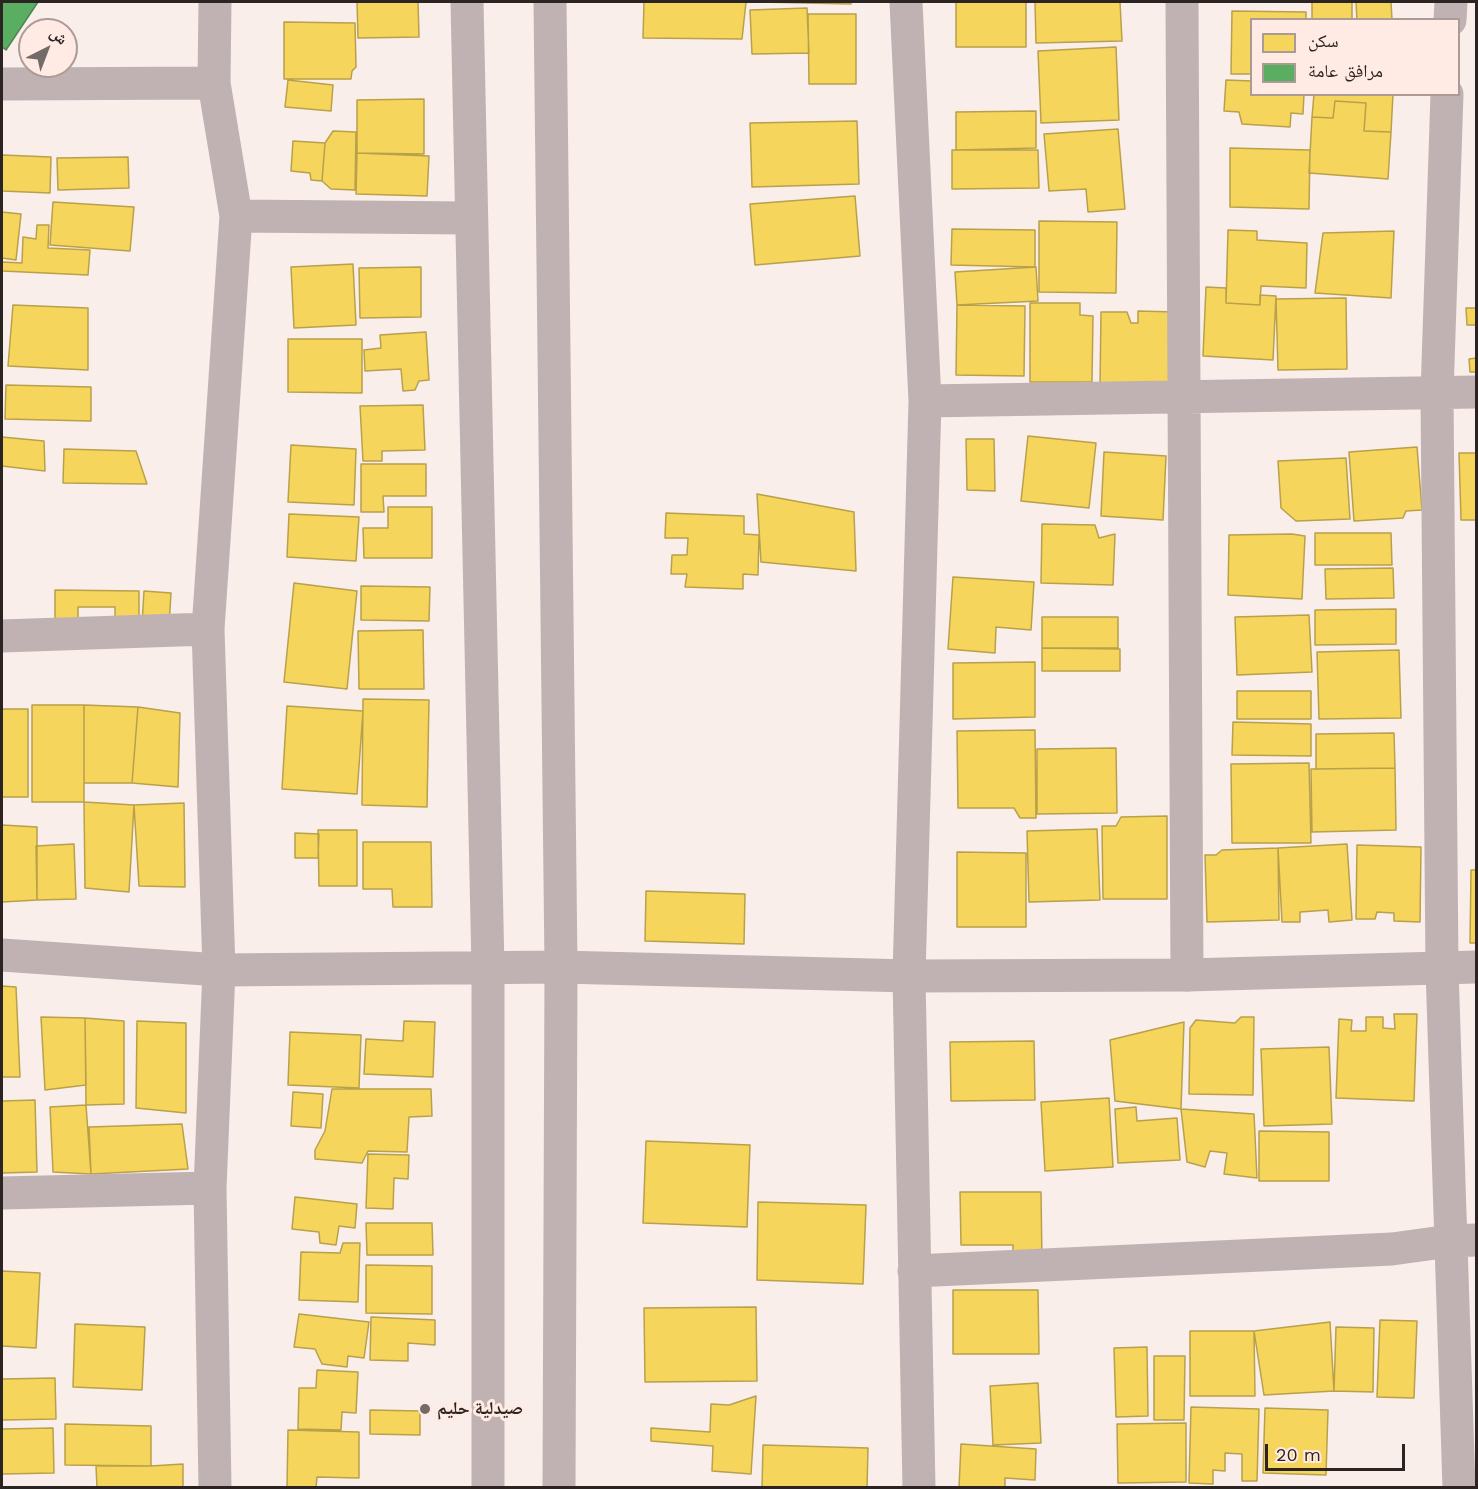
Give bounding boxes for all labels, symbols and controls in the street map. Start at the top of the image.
north arrow [18,18,78,78]
legend [1250,18,1460,96]
text: ش [46,23,72,48]
text: سكن [1308,30,1339,51]
text: مرافق عامة [1308,60,1383,81]
place label: صيدلية حليم [437,1398,523,1420]
marker: صيدلية حليم [418,1402,432,1416]
scale bar [1268,1432,1408,1470]
text: 20 m [1276,1444,1321,1465]

